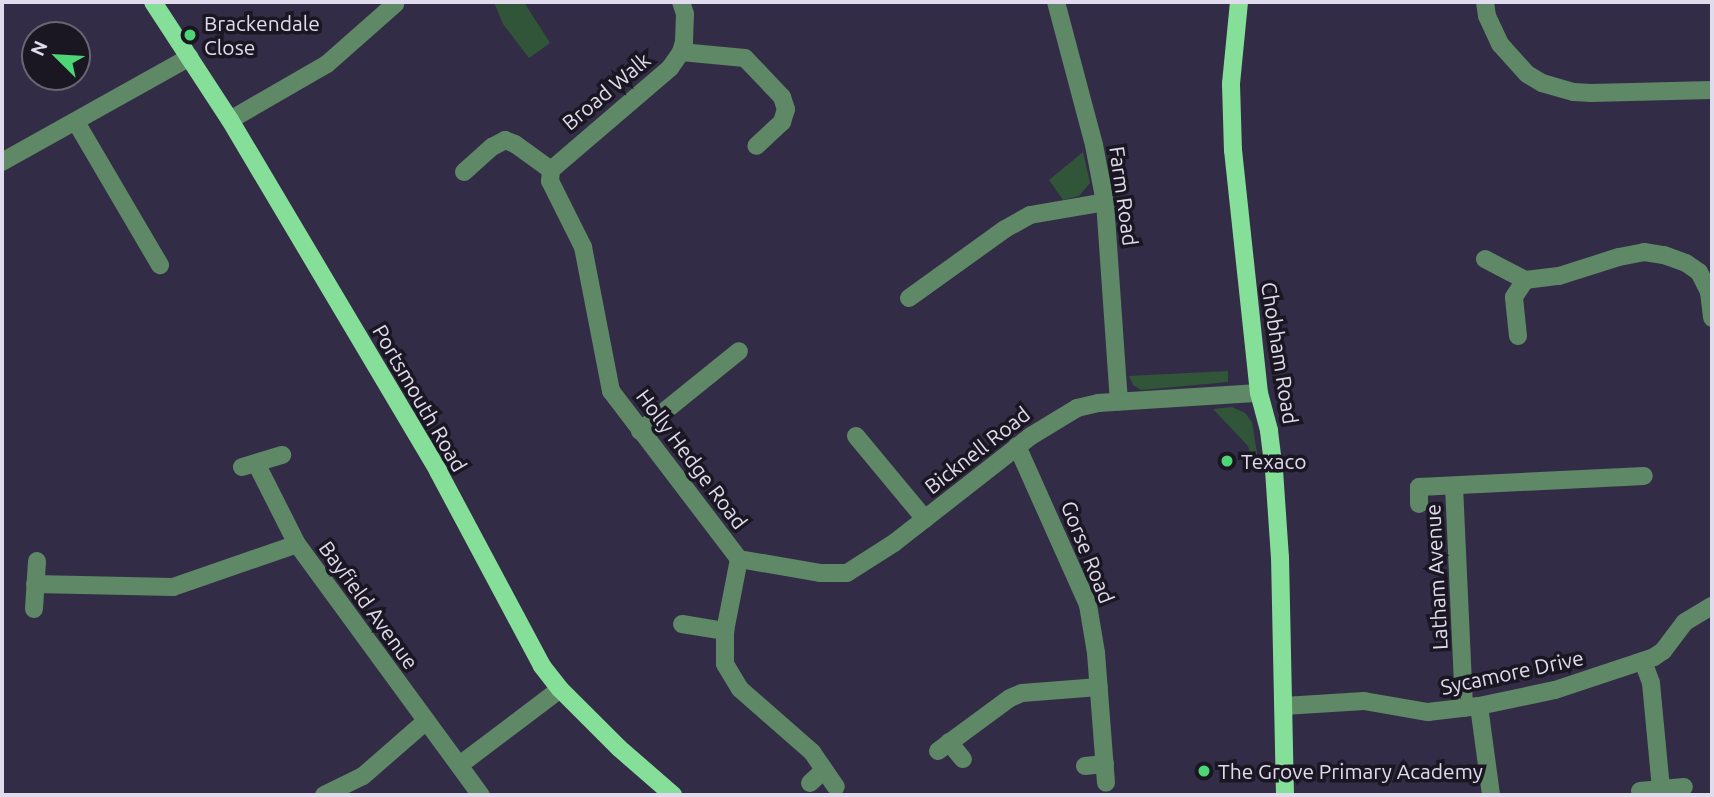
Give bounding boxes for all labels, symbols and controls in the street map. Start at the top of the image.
place label: Brackendale Close [204,10,320,60]
north arrow [21,21,91,91]
marker: Brackendale Close [182,27,198,43]
text: N [26,37,52,59]
street label: Broad Walk [557,47,655,135]
street label: Farm Road [1105,145,1143,247]
street label: Chobham Road [1256,280,1304,426]
street label: Portsmouth Road [368,320,472,476]
street label: Holly Hedge Road [631,384,753,534]
street label: Bicknell Road [919,401,1035,499]
place label: Texaco [1241,448,1307,474]
marker: Texaco [1219,453,1235,469]
street label: Gorse Road [1056,497,1120,607]
street label: Latham Avenue [1420,503,1452,651]
street label: Bayfield Avenue [314,536,424,674]
street label: Sycamore Drive [1438,645,1586,699]
place label: The Grove Primary Academy [1218,758,1483,784]
marker: The Grove Primary Academy [1196,763,1212,779]

